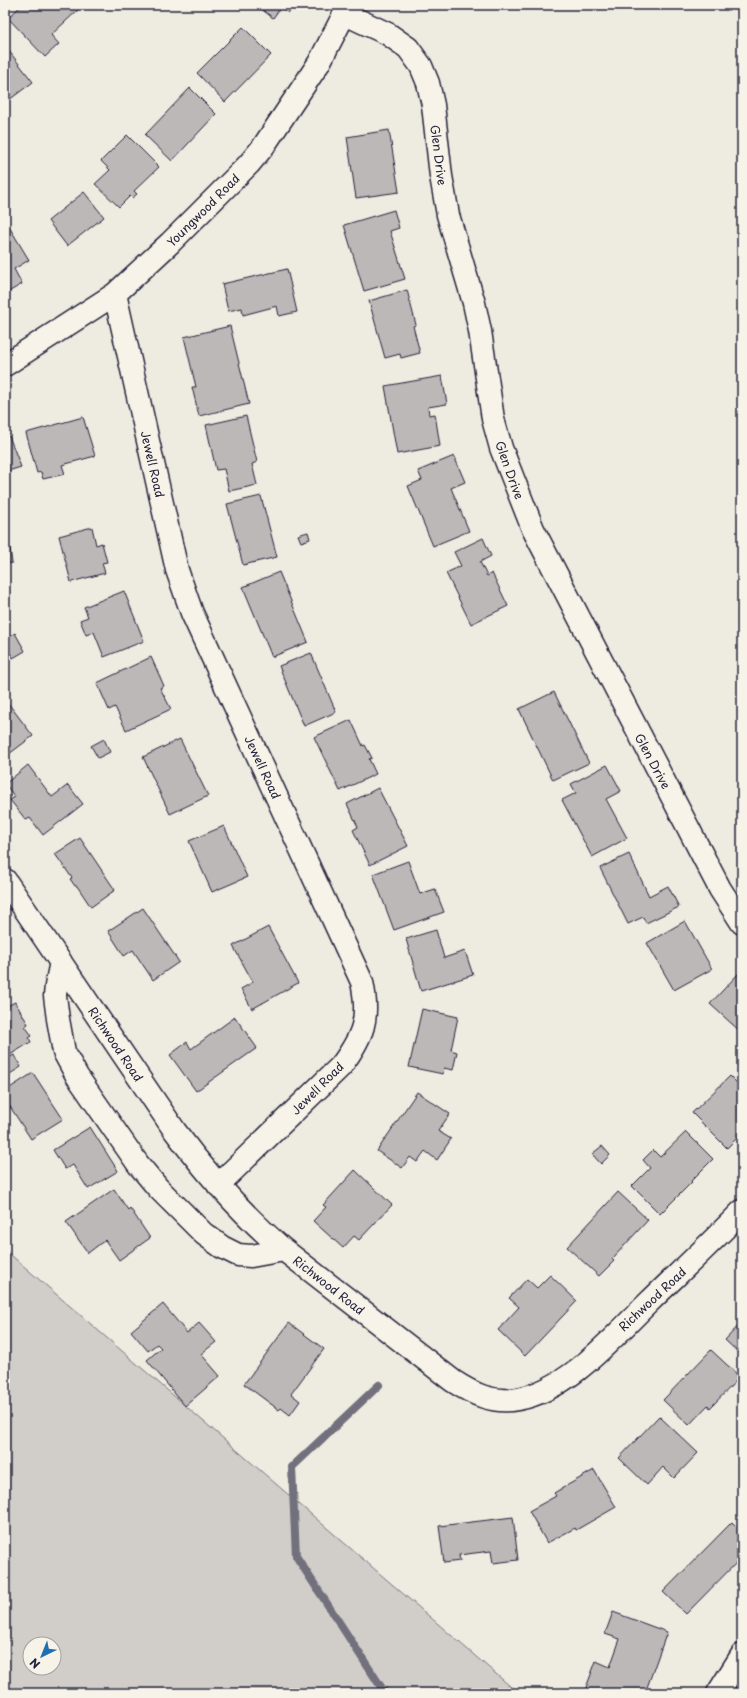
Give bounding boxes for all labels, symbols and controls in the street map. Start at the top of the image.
street label: Glen Drive [426,124,452,186]
street label: Youngwood Road [162,169,244,251]
street label: Jewell Road [137,429,169,499]
street label: Glen Drive [491,438,529,502]
street label: Glen Drive [631,730,675,792]
street label: Jewell Road [240,732,286,802]
street label: Richwood Road [84,1003,148,1085]
street label: Jewell Road [287,1058,347,1118]
street label: Richwood Road [289,1251,369,1319]
street label: Richwood Road [614,1263,690,1335]
north arrow [22,1636,62,1676]
text: N [26,1654,44,1673]

